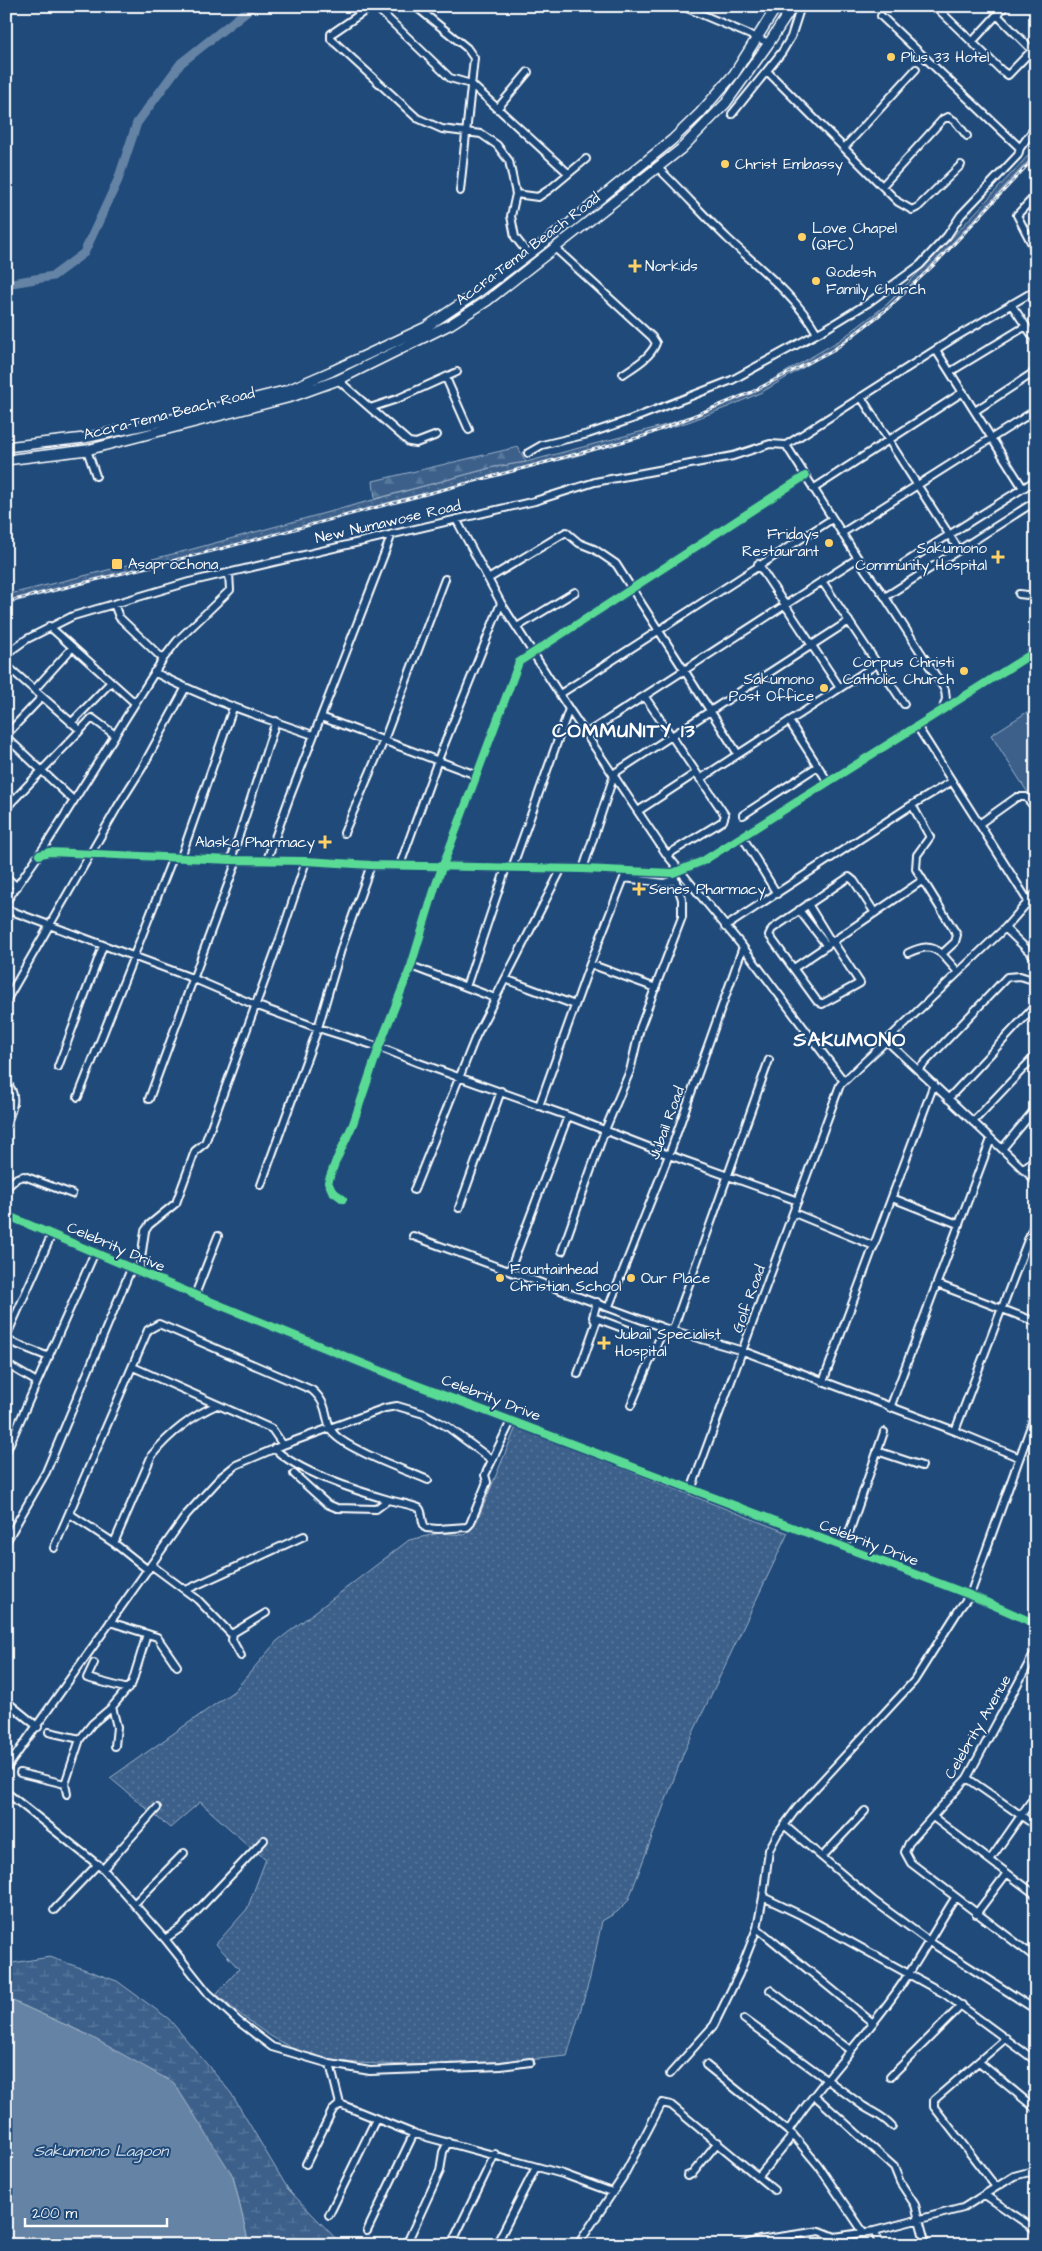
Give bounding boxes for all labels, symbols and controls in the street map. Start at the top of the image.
place label: Plus 33 Hotel [901,47,989,68]
marker: Plus 33 Hotel [885,51,897,63]
place label: Christ Embassy [735,154,843,176]
marker: Christ Embassy [719,158,731,170]
street label: Accra-Tema Beach Road [452,188,605,310]
place label: Love Chapel (QFC) [812,218,897,256]
marker: Love Chapel (QFC) [796,231,808,243]
place label: Norkids [645,256,698,277]
marker: Norkids [629,260,641,272]
place label: Qodesh Family Church [826,262,926,301]
marker: Qodesh Family Church [810,275,822,287]
street label: Accra-Tema Beach Road [81,382,257,445]
street label: New Numawose Road [313,495,463,549]
place label: Fridays Restaurant [742,524,819,562]
marker: Fridays Restaurant [823,537,835,549]
place label: Sakumono Community Hospital [855,538,988,577]
marker: Sakumono Community Hospital [991,550,1005,564]
place label: Asaprochona [128,554,219,575]
marker: Asaprochona [110,557,124,571]
place label: Corpus Christi Catholic Church [843,652,955,690]
marker: Corpus Christi Catholic Church [958,665,970,677]
place label: Sakumono Post Office [729,669,815,707]
marker: Sakumono Post Office [818,682,830,694]
district label: COMMUNITY 13 [552,717,696,745]
place label: Alaska Pharmacy [195,832,315,854]
marker: Alaska Pharmacy [319,836,331,848]
place label: Senes Pharmacy [649,879,766,901]
marker: Senes Pharmacy [633,883,645,895]
district label: SAKUMONO [793,1026,906,1054]
street label: Jubail Road [644,1083,690,1163]
street label: Celebrity Drive [63,1217,168,1278]
place label: Fountainhead Christian School [510,1259,621,1297]
street label: Golf Road [727,1262,771,1336]
place label: Our Place [641,1268,710,1289]
marker: Fountainhead Christian School [494,1272,506,1284]
marker: Our Place [625,1272,637,1284]
place label: Jubail Specialist Hospital [615,1324,721,1362]
marker: Jubail Specialist Hospital [597,1336,611,1350]
street label: Celebrity Drive [438,1369,544,1427]
street label: Celebrity Drive [816,1514,922,1572]
street label: Celebrity Avenue [940,1671,1017,1784]
water label: Sakumono Lagoon [34,2140,170,2163]
scale bar [25,2196,168,2228]
text: 200 m [32,2203,78,2224]

